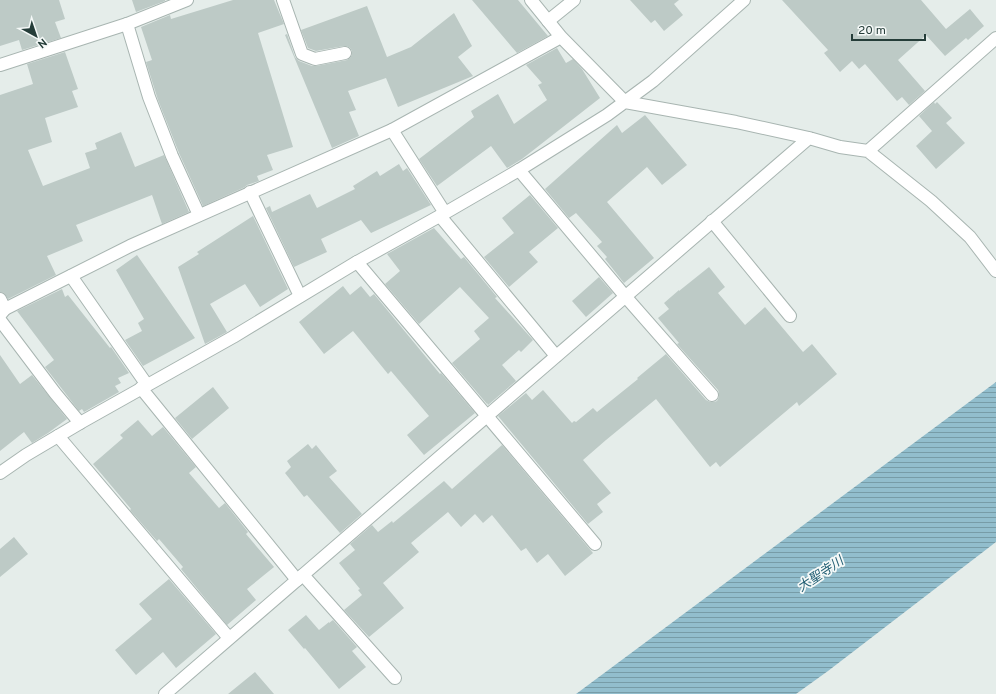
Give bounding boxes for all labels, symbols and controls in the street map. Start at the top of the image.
north arrow [16,16,56,56]
scale bar [852,16,925,42]
text: 20 m [858,23,886,39]
text: N [34,35,49,51]
water label: 大聖寺川 [795,553,849,596]

